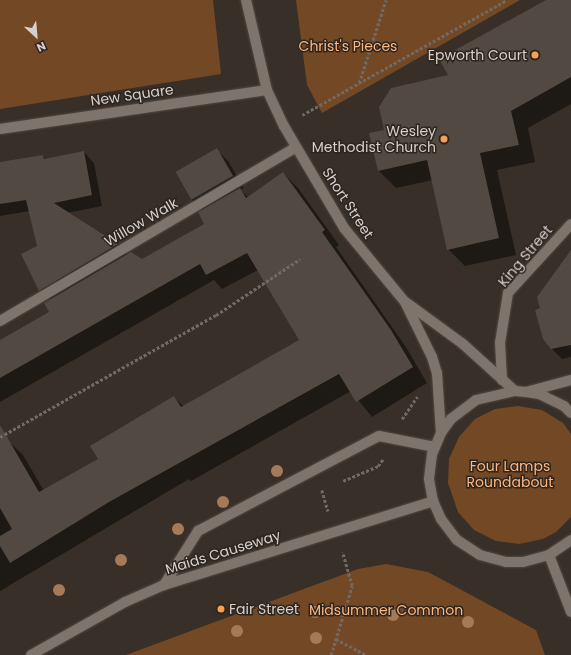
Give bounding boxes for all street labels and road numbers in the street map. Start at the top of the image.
street label: New Square [89,81,175,109]
street label: Short Street [319,164,377,242]
street label: Willow Walk [101,194,181,250]
street label: King Street [494,222,556,290]
street label: Maids Causeway [163,526,283,578]

